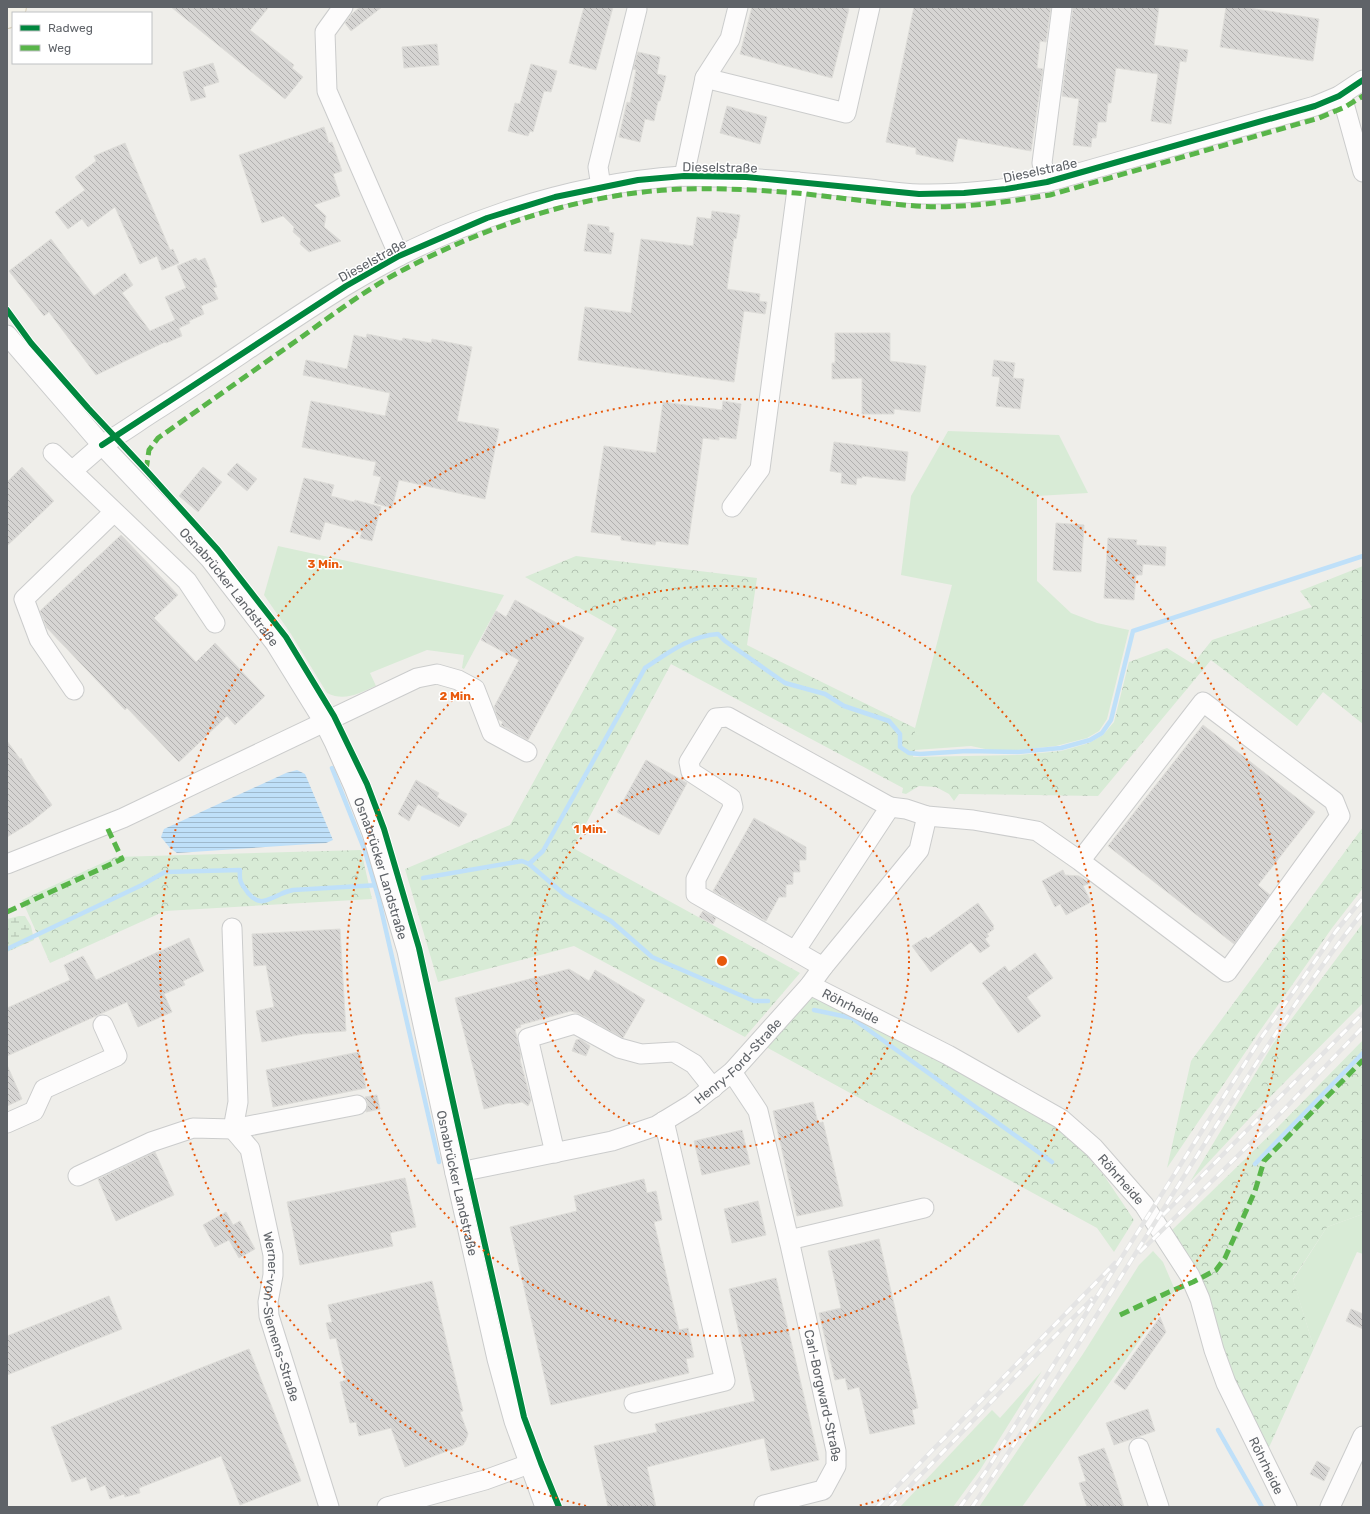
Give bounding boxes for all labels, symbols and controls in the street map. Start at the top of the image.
legend [12,12,152,64]
text: Radweg [48,21,93,35]
text: Weg [48,41,71,55]
street label: Dieselstraße [1002,155,1078,186]
street label: Dieselstraße [682,159,758,176]
street label: Dieselstraße [336,236,409,285]
street label: Osnabrücker Landstraße [176,525,282,649]
text: 3 Min. [308,557,342,571]
text: 2 Min. [440,689,474,703]
street label: Osnabrücker Landstraße [351,795,410,941]
text: 1 Min. [573,822,607,836]
centre of rings [715,954,729,968]
street label: Röhrheide [820,986,882,1027]
street label: Henry-Ford-Straße [692,1015,785,1107]
street label: Osnabrücker Landstraße [434,1109,480,1257]
street label: Röhrheide [1095,1151,1147,1208]
street label: Werner-von-Siemens-Straße [260,1230,302,1403]
street label: Carl-Borgward-Straße [801,1328,844,1462]
street label: Röhrheide [1246,1435,1287,1497]

